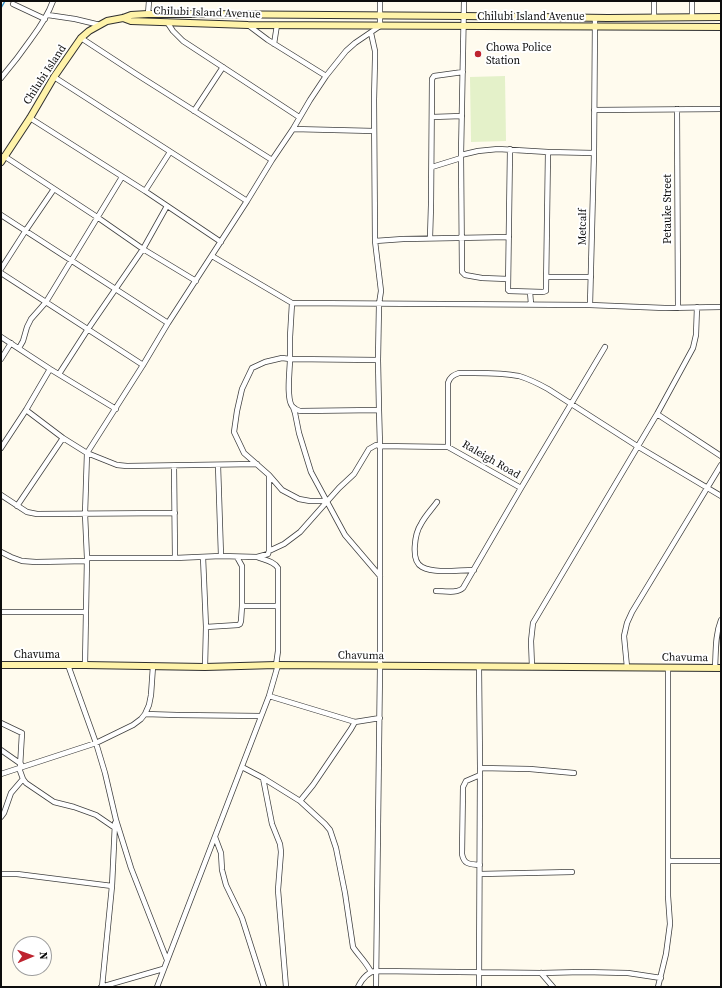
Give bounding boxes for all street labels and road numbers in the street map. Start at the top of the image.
street label: Chilubi Island Avenue [153,5,261,21]
street label: Chilubi Island Avenue [477,10,585,24]
street label: Chilubi Island [21,43,69,107]
street label: Petauke Street [661,174,675,244]
street label: Metcalf [576,208,590,246]
street label: Raleigh Road [460,438,522,482]
street label: Chavuma [14,648,60,662]
street label: Chavuma [338,649,384,663]
street label: Chavuma [662,651,708,665]

